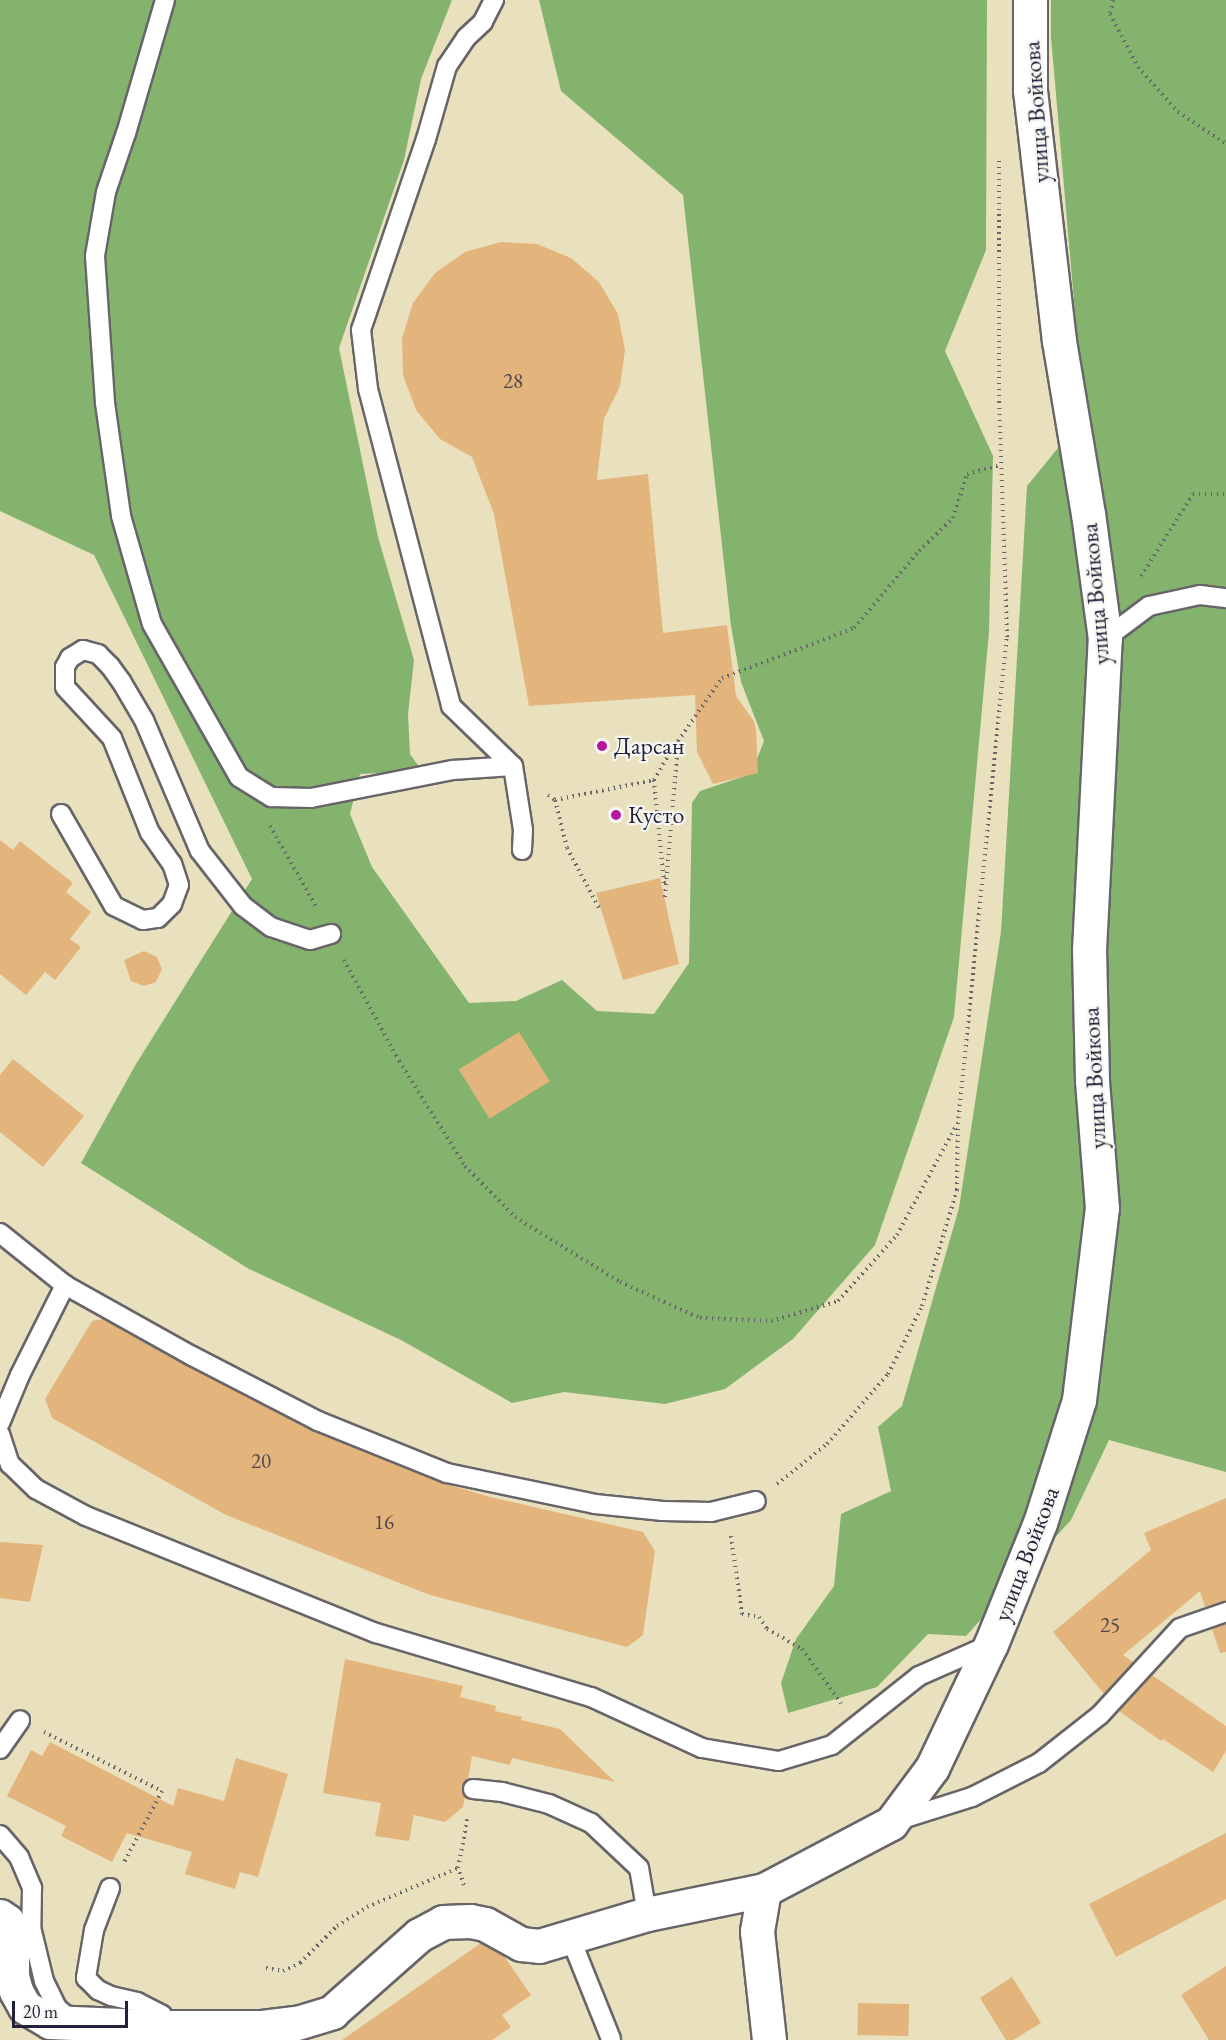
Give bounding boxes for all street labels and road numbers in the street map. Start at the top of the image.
street label: улица Войкова [1017,40,1055,184]
street label: улица Войкова [1074,522,1116,666]
street label: улица Войкова [1076,1006,1112,1150]
street label: улица Войкова [987,1483,1065,1625]

